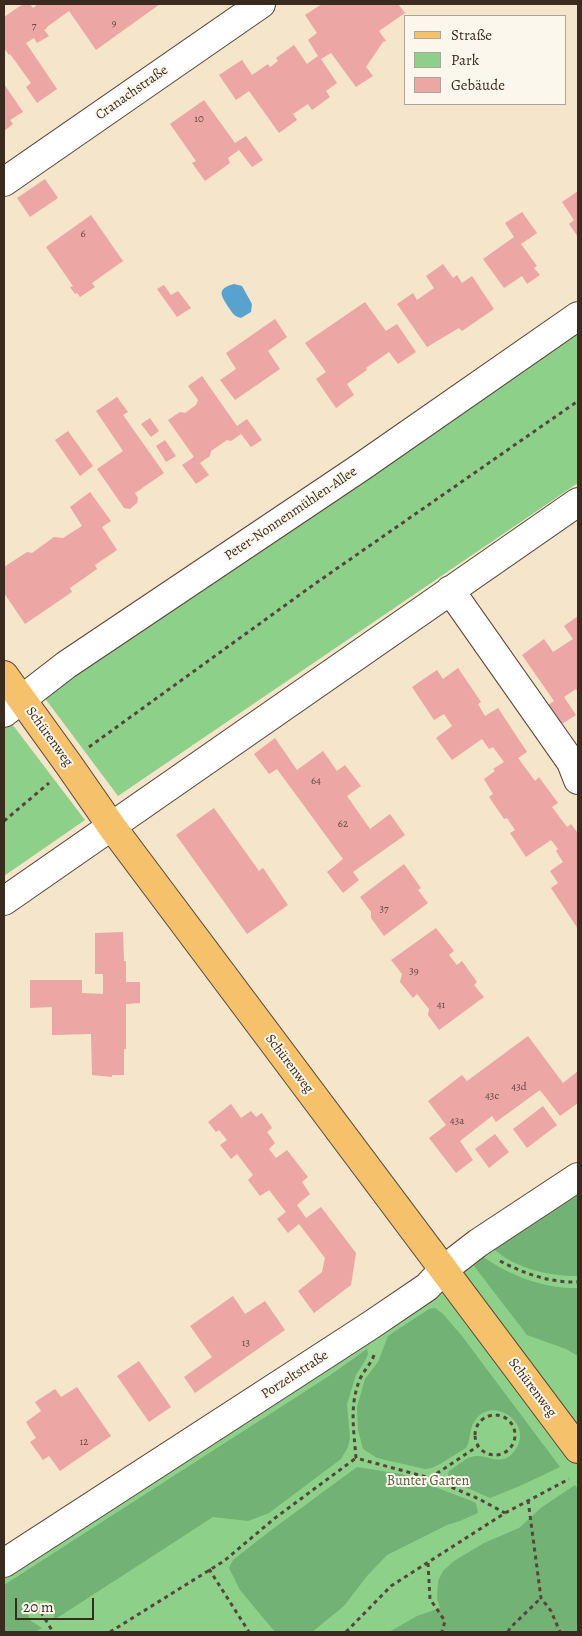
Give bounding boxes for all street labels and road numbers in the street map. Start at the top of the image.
street label: Cranachstraße [93,62,171,124]
street label: Peter-Nonnenmühlen-Allee [222,463,360,565]
street label: Schürenweg [22,704,76,770]
street label: Schürenweg [261,1031,317,1097]
street label: Porzeltstraße [258,1347,332,1403]
street label: Schürenweg [504,1355,560,1421]

